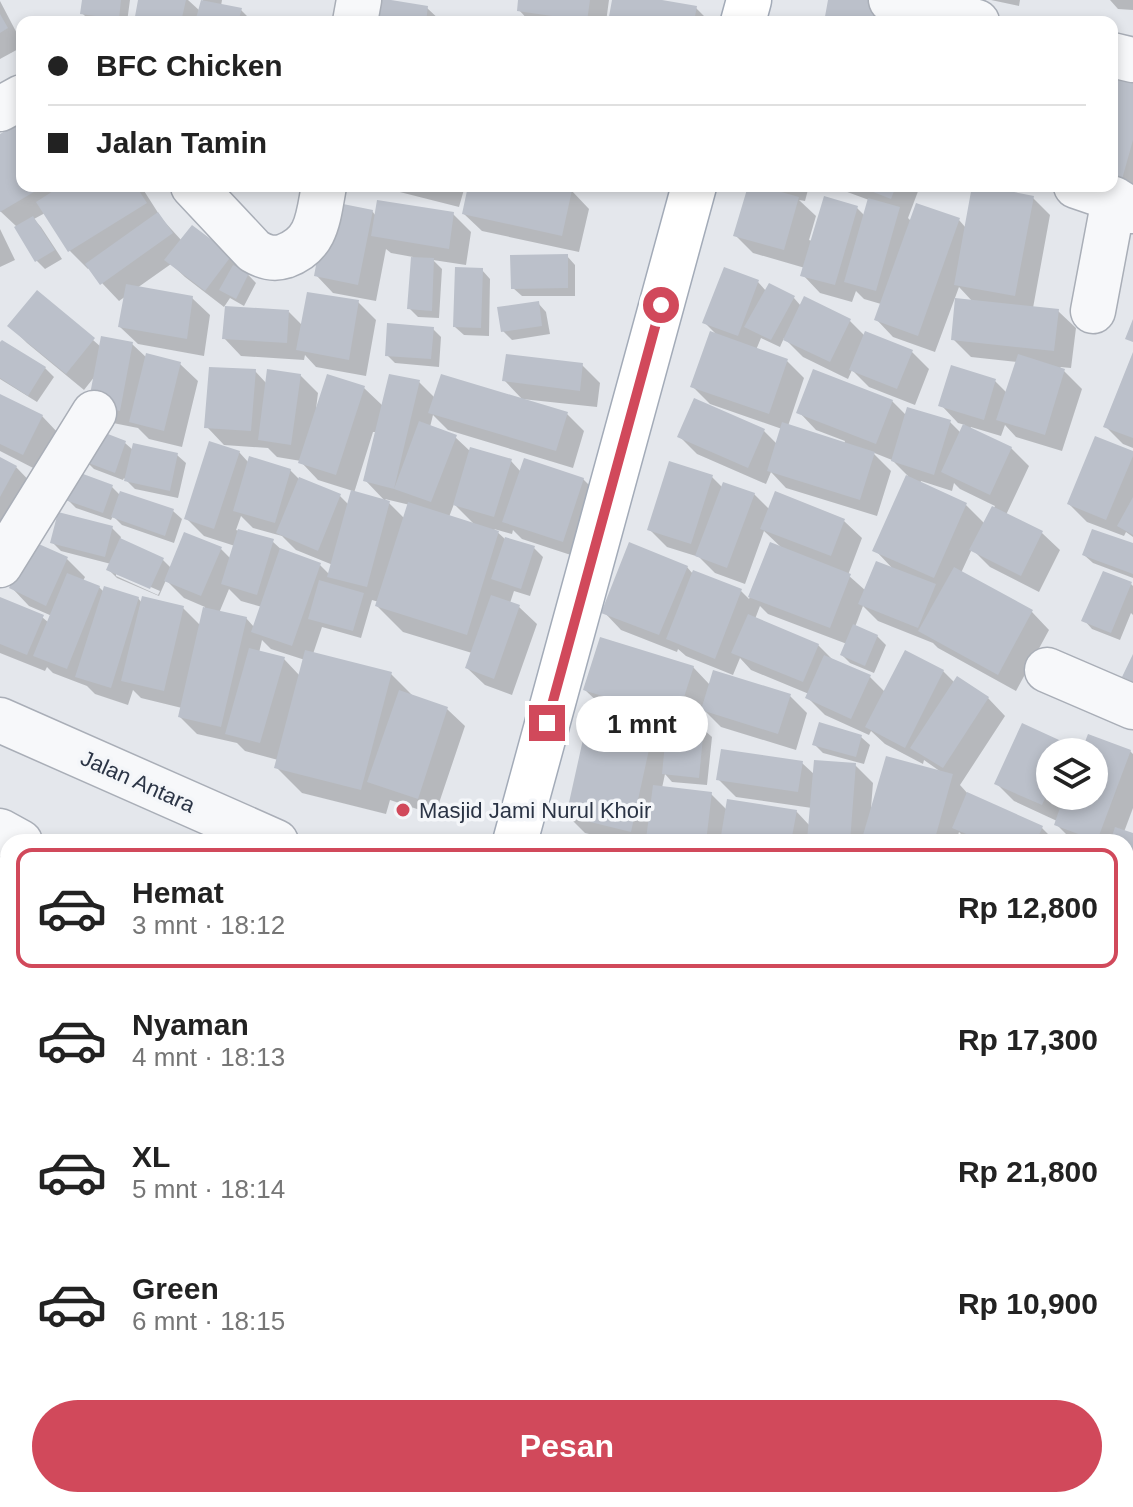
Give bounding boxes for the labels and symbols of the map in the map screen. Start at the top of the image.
route start [643,287,679,323]
callout: 1 mnt [575,695,707,751]
route end [529,705,565,741]
street label: Jalan Antara [77,745,199,818]
place label: Masjid Jami Nurul Khoir [419,798,651,823]
marker: Masjid Jami Nurul Khoir [394,801,412,819]

